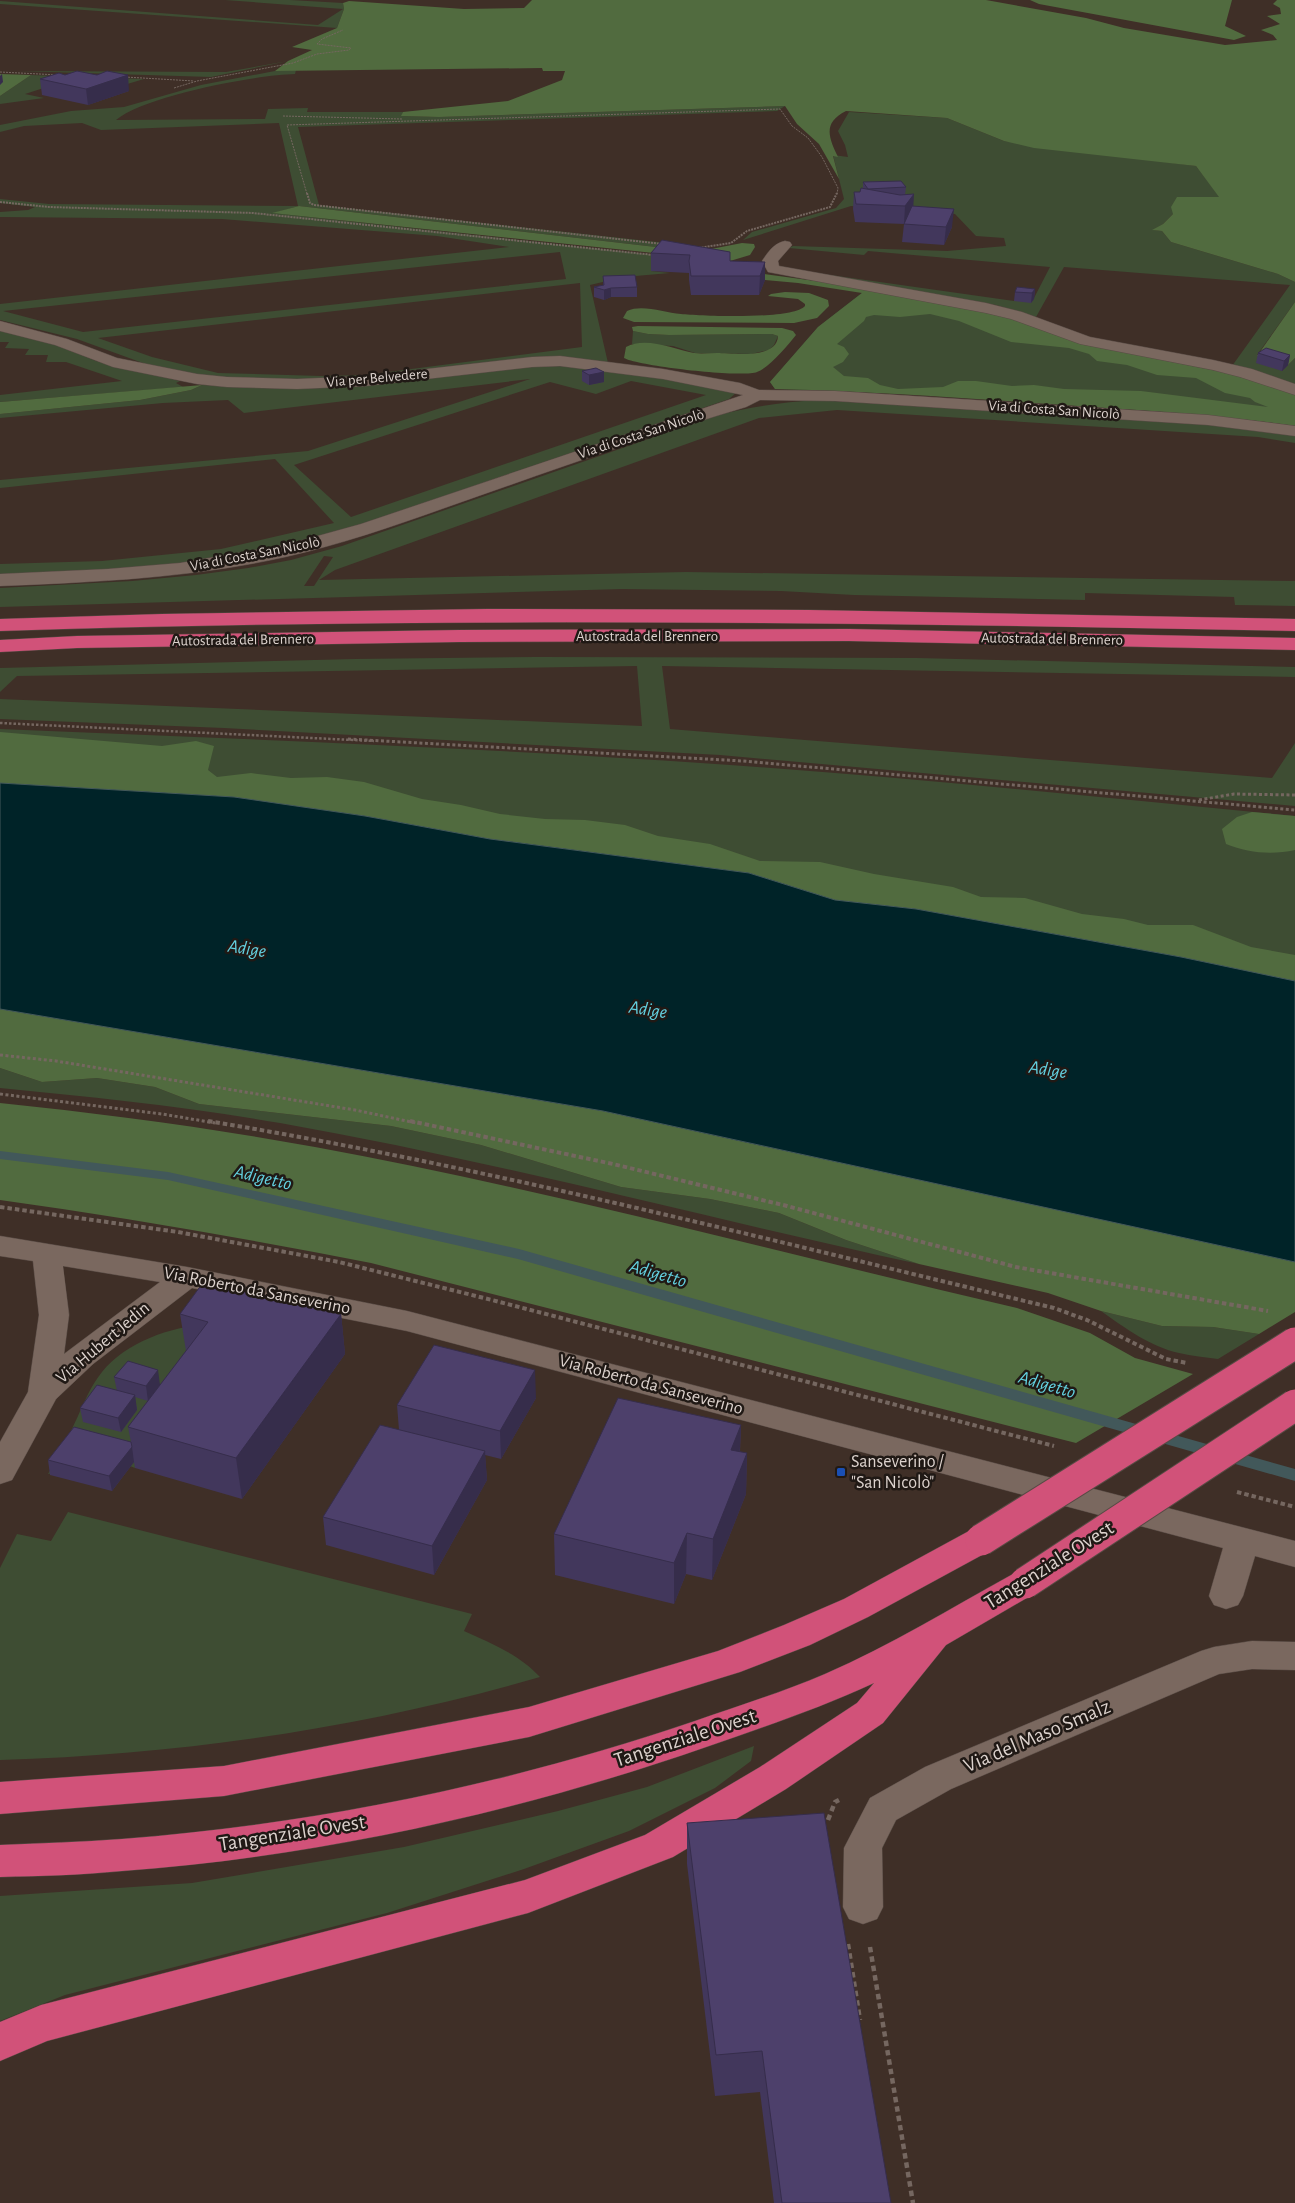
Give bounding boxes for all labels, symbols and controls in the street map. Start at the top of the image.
street label: Via per Belvedere [326,366,428,390]
street label: Via di Costa San Nicolò [988,398,1120,422]
street label: Via di Costa San Nicolò [576,406,706,462]
street label: Via di Costa San Nicolò [189,534,321,574]
street label: Autostrada del Brennero [576,629,718,644]
street label: Autostrada del Brennero [981,630,1123,648]
street label: Autostrada del Brennero [172,631,314,649]
water label: Adige [226,936,267,961]
water label: Adige [627,997,668,1022]
water label: Adige [1027,1057,1068,1082]
water label: Adigetto [231,1162,294,1194]
water label: Adigetto [626,1257,689,1291]
street label: Via Roberto da Sanseverino [162,1264,352,1318]
street label: Via Hubert Jedin [53,1299,153,1387]
street label: Via Roberto da Sanseverino [557,1352,745,1418]
water label: Adigetto [1015,1368,1078,1402]
place label: Sanseverino / "San Nicolò" [851,1453,944,1492]
marker: Sanseverino / "San Nicolò" [835,1466,847,1478]
street label: Tangenziale Ovest [981,1517,1117,1613]
street label: Via del Maso Smalz [961,1696,1113,1776]
street label: Tangenziale Ovest [611,1705,759,1771]
street label: Tangenziale Ovest [217,1811,367,1855]

